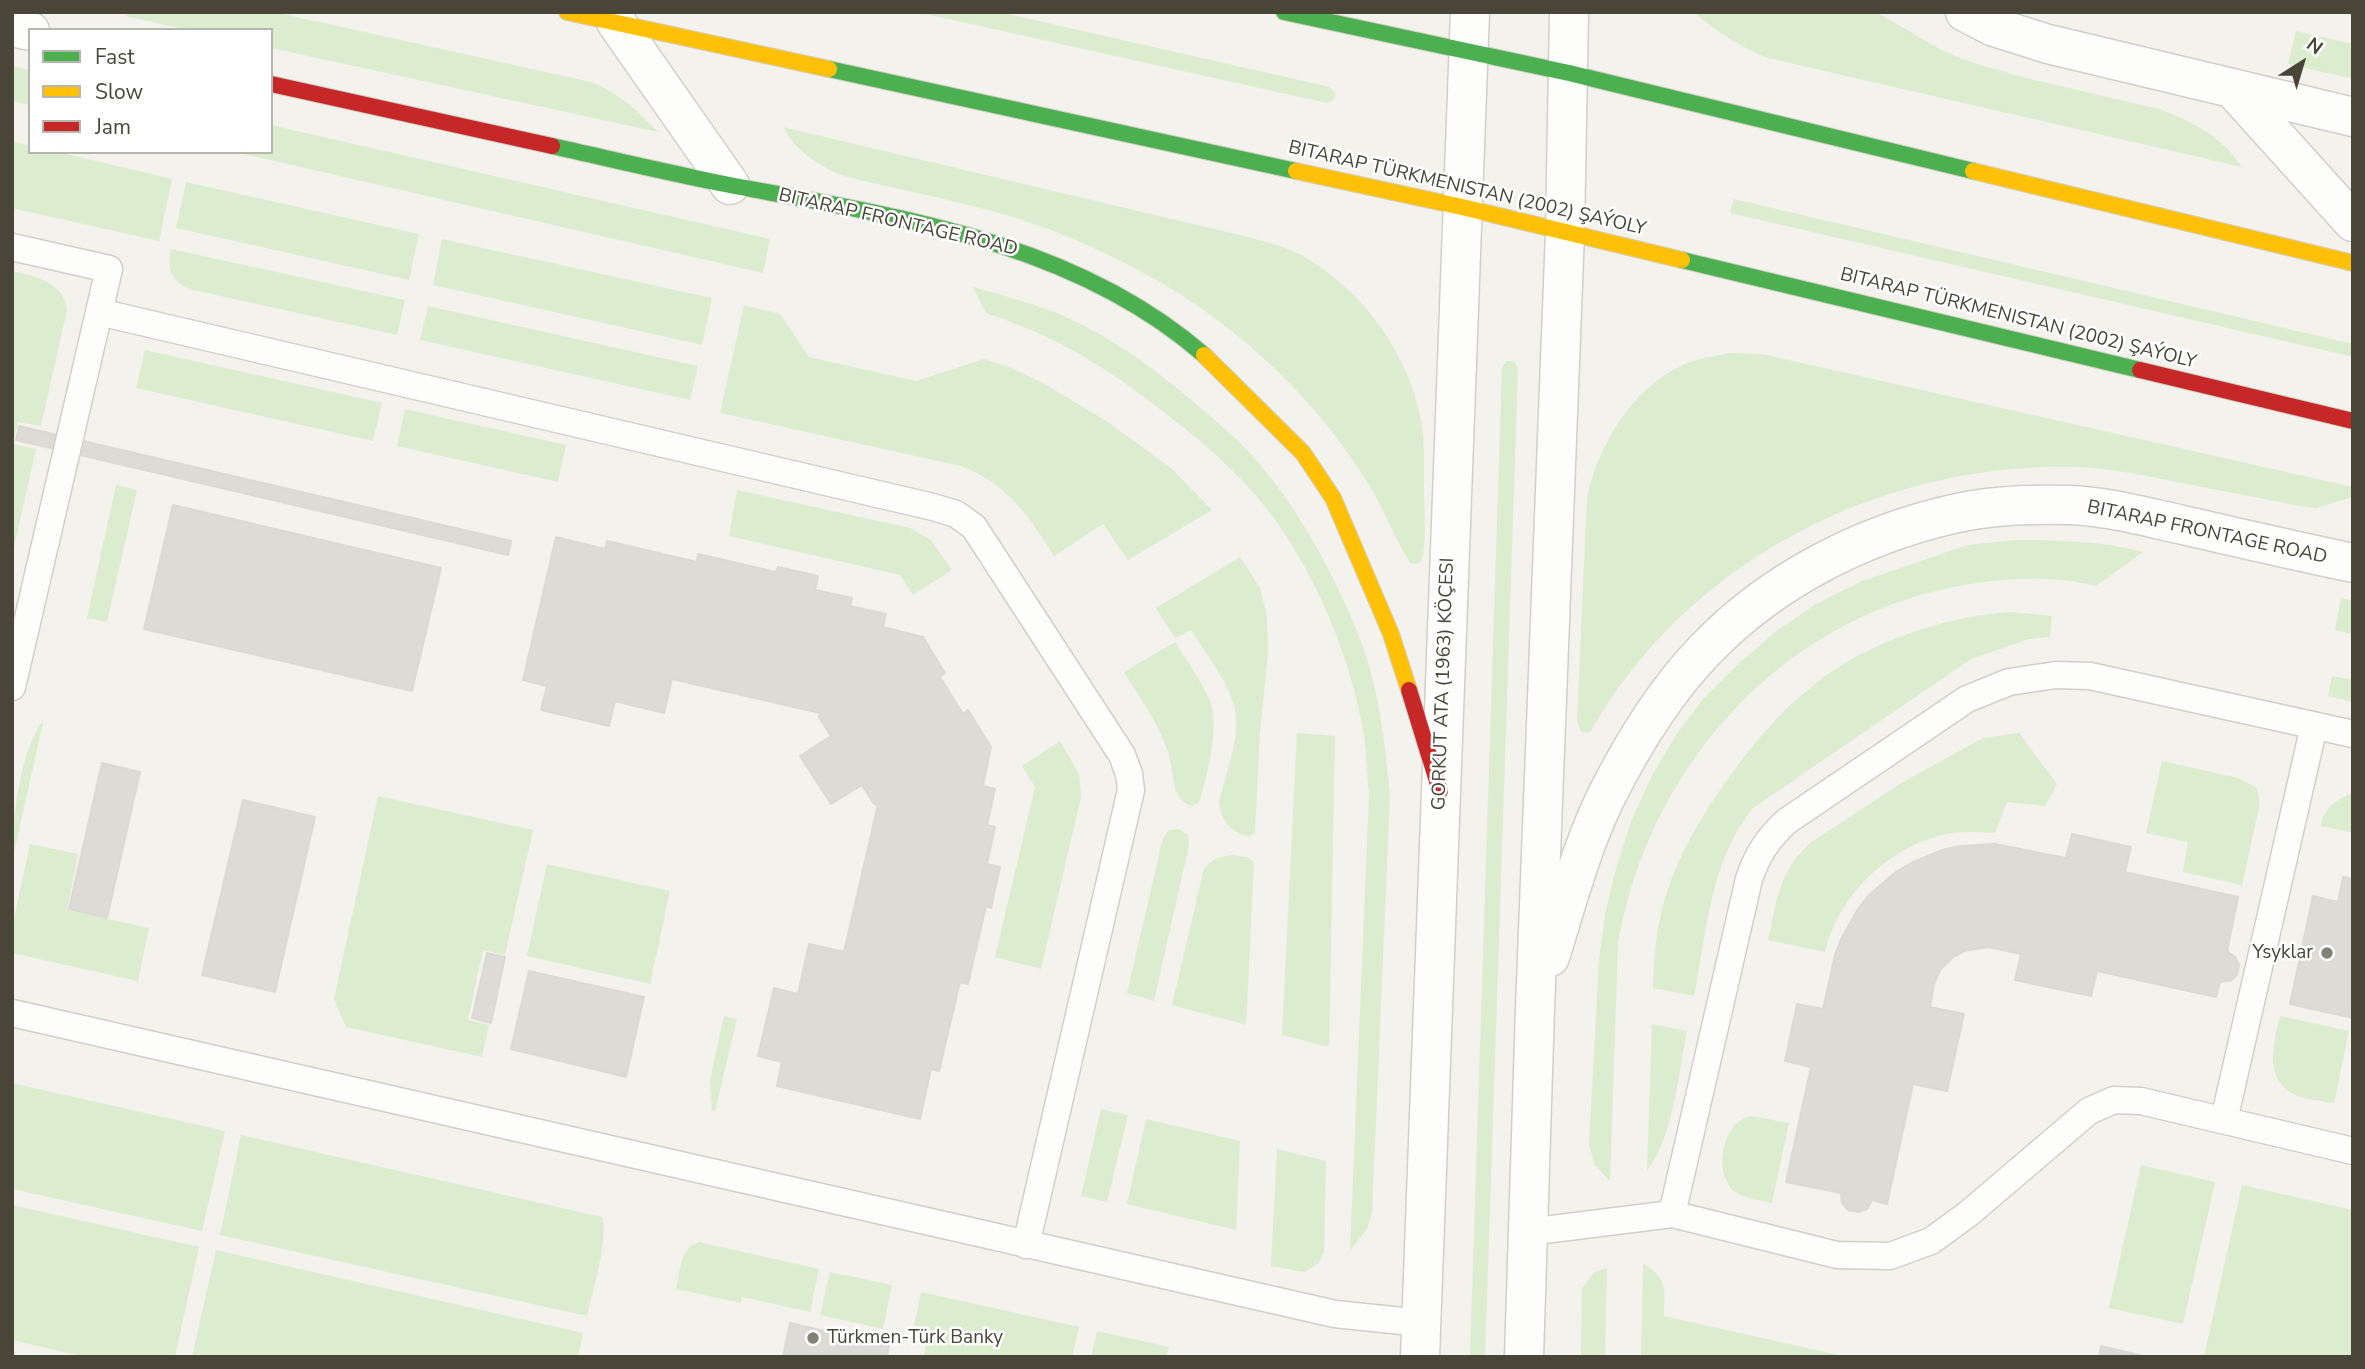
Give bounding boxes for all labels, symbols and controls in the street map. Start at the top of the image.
legend [28,28,273,154]
north arrow [2267,28,2337,98]
text: N [2301,32,2328,61]
text: Fast [95,43,135,71]
text: Slow [95,78,143,106]
text: Jam [95,113,131,141]
street label: BITARAP TÜRKMENISTAN (2002) ŞAÝOLY [1286,137,1648,241]
street label: BITARAP FRONTAGE ROAD [776,184,1020,262]
street label: BITARAP TÜRKMENISTAN (2002) ŞAÝOLY [1838,264,2198,374]
street label: BITARAP FRONTAGE ROAD [2085,496,2329,570]
street label: GORKUT ATA (1963) KÖÇESI [1428,557,1460,811]
place label: Ysyklar [2252,942,2313,964]
marker: Ysyklar [2319,945,2335,961]
place label: Türkmen-Türk Banky [827,1327,1003,1349]
marker: Türkmen-Türk Banky [805,1330,821,1346]

